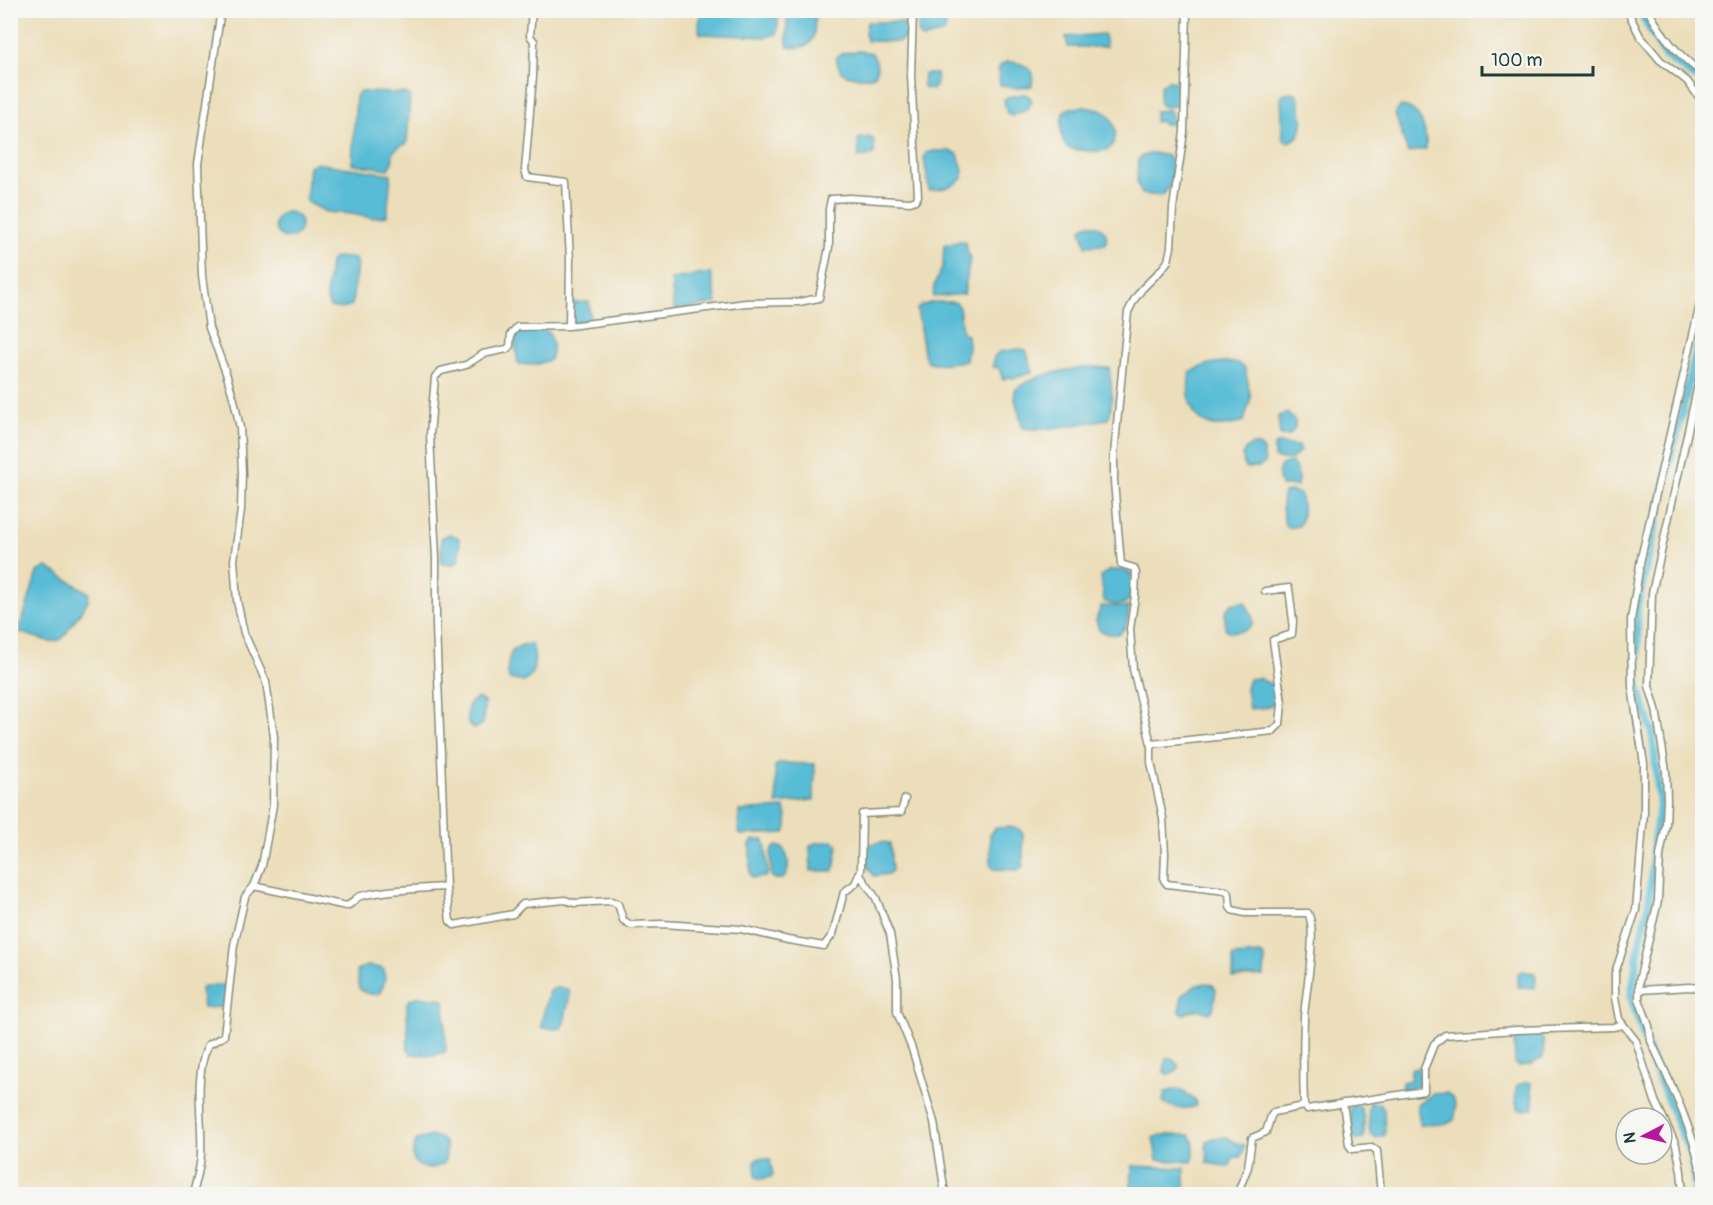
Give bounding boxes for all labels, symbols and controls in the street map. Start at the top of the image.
scale bar [1482,39,1593,77]
text: 100 m [1491,49,1543,72]
north arrow [1614,1106,1674,1166]
text: N [1619,1131,1641,1144]

